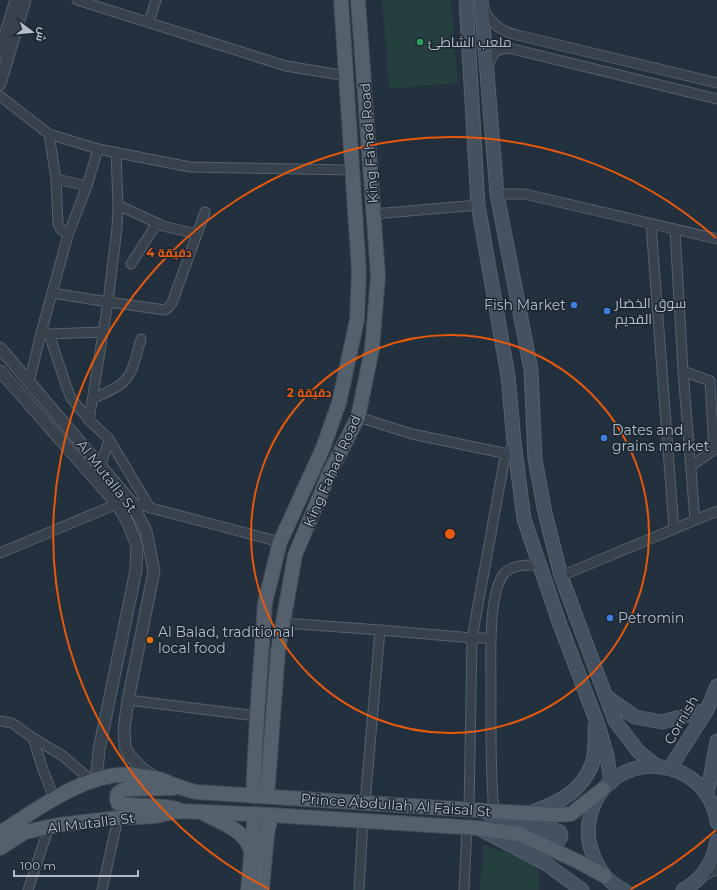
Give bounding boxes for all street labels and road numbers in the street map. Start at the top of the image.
street label: King Fahad Road [356,82,382,204]
street label: King Fahad Road [299,412,365,530]
street label: Al Mutalla St [73,436,141,516]
street label: Cornish [660,692,702,748]
street label: Prince Abdullah Al Faisal St [300,789,492,821]
street label: Al Mutalla St [46,809,136,837]

